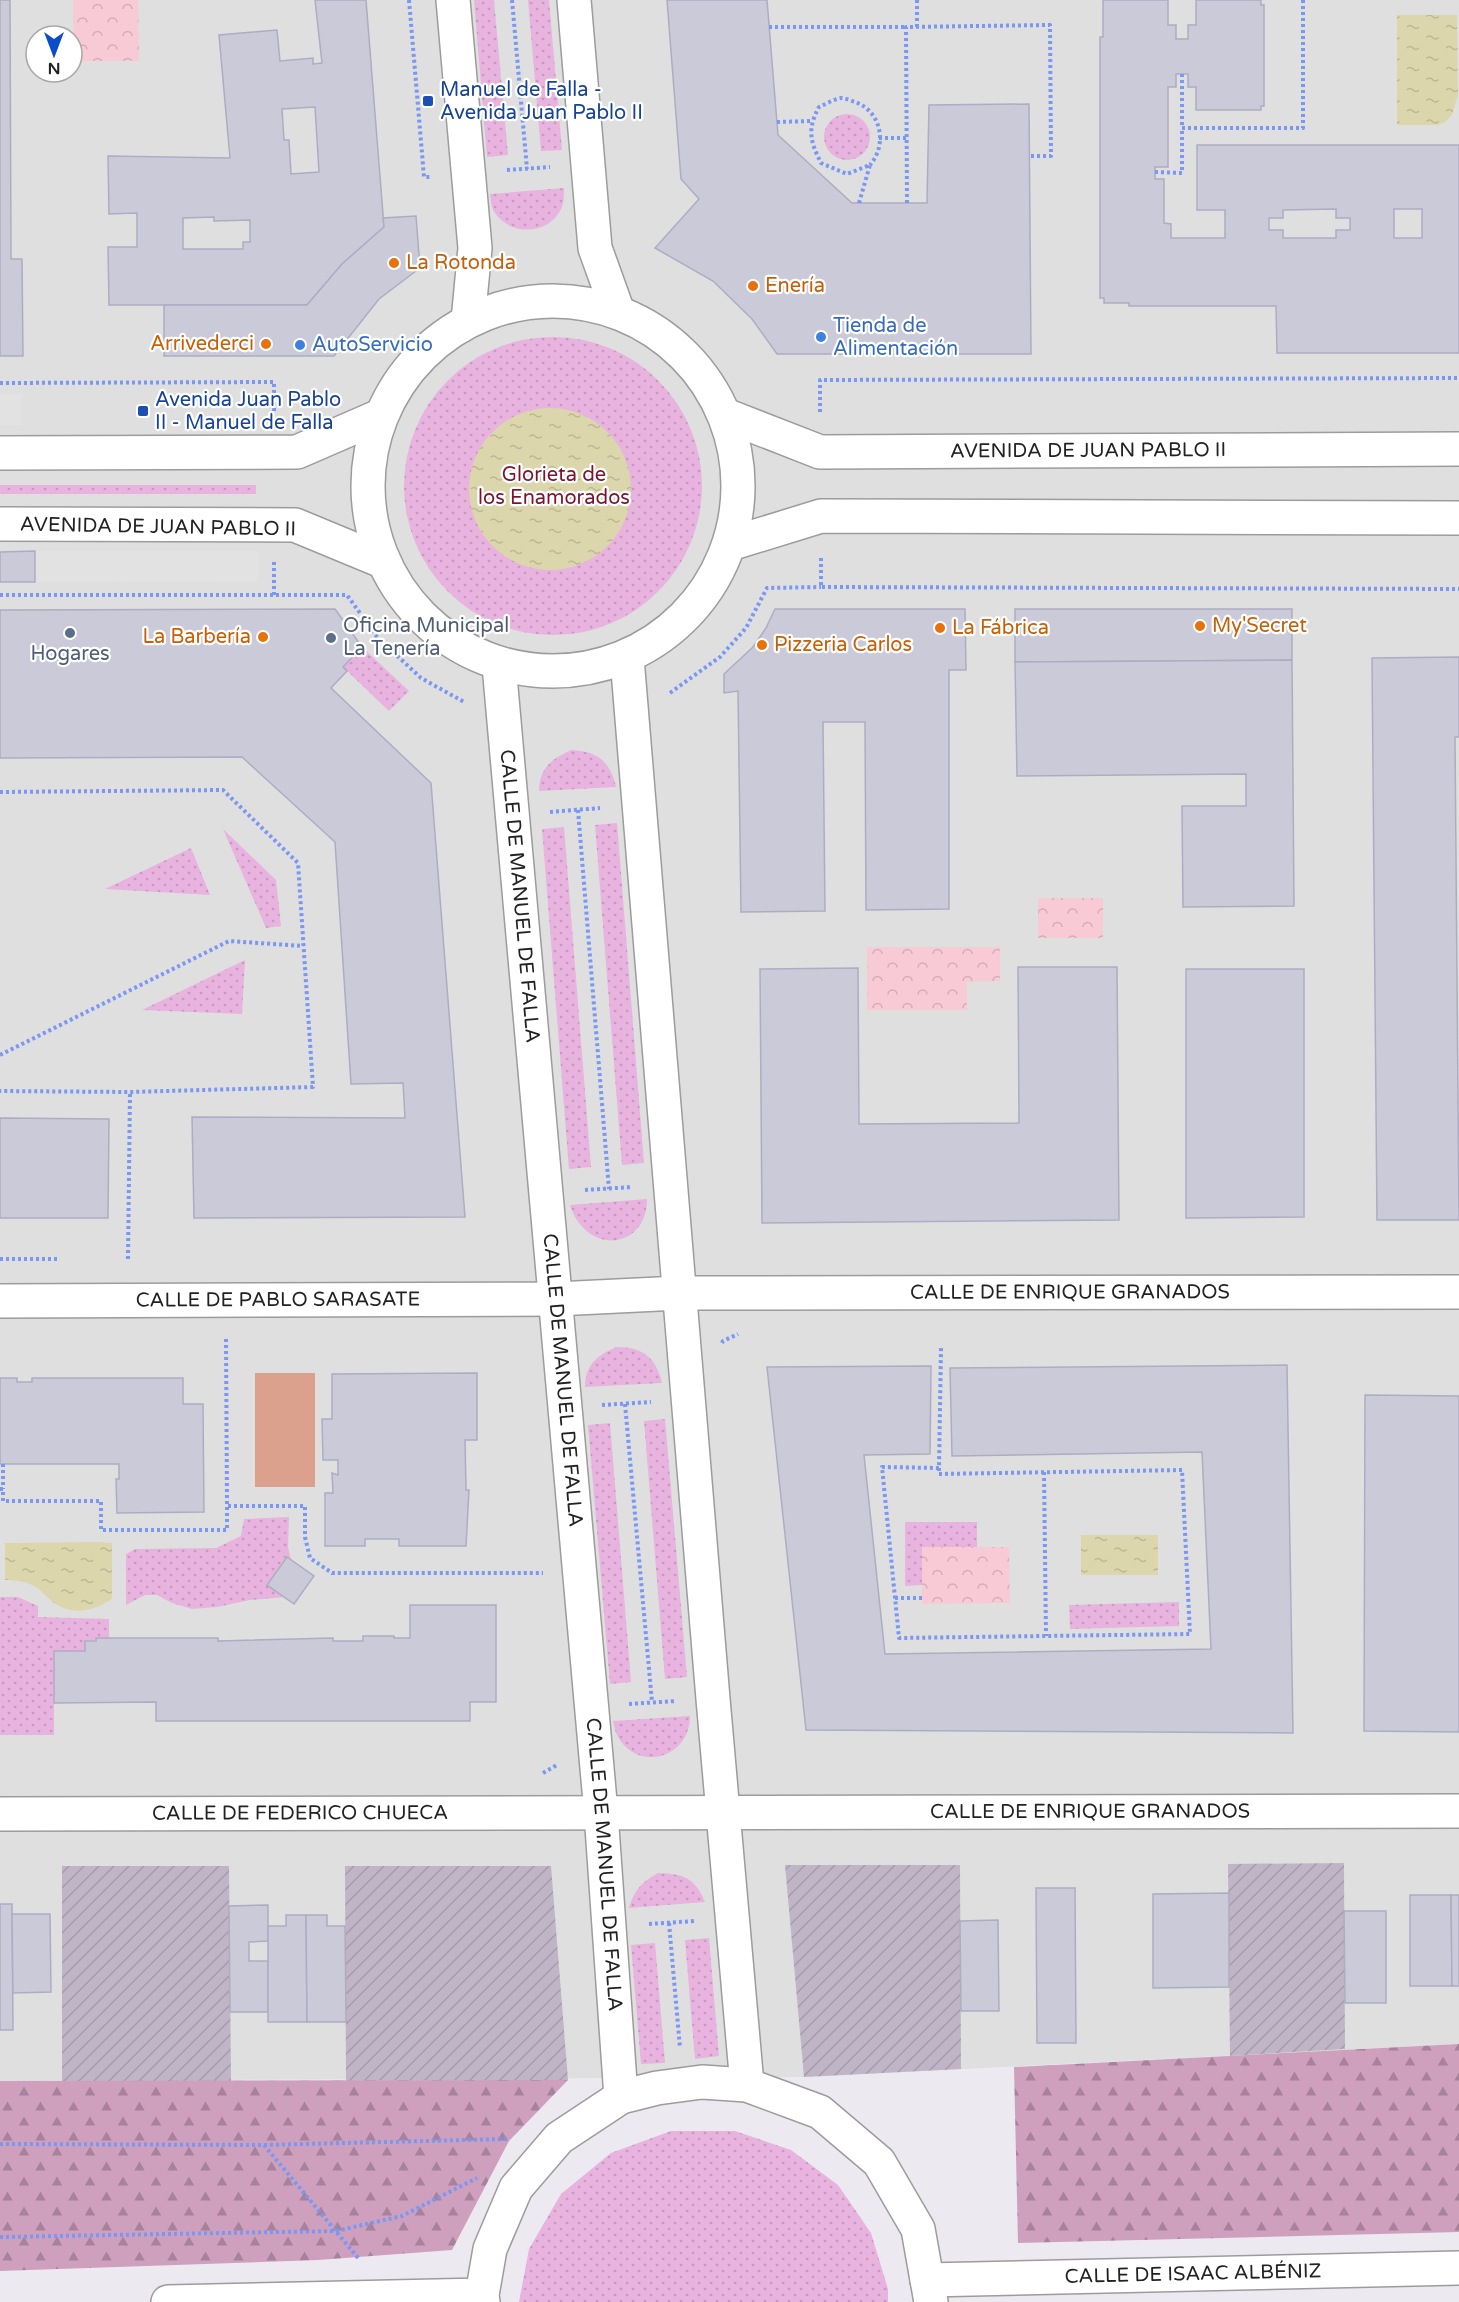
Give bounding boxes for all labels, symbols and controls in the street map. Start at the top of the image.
north arrow [24,24,84,84]
text: N [48,58,60,78]
place label: Manuel de Falla - Avenida Juan Pablo II [440,78,643,125]
marker: Manuel de Falla - Avenida Juan Pablo II [421,94,435,108]
place label: La Rotonda [406,251,516,275]
marker: La Rotonda [387,256,401,270]
place label: Enería [765,274,825,298]
marker: Enería [746,279,760,293]
place label: Tienda de Alimentación [833,314,958,361]
marker: Tienda de Alimentación [814,330,828,344]
place label: Arrivederci [150,332,254,356]
place label: AutoServicio [312,333,433,357]
marker: Arrivederci [259,337,273,351]
marker: AutoServicio [293,338,307,352]
place label: Avenida Juan Pablo II - Manuel de Falla [155,388,341,435]
marker: Avenida Juan Pablo II - Manuel de Falla [136,404,150,418]
street label: AVENIDA DE JUAN PABLO II [950,438,1226,463]
park label: Glorieta de los Enamorados [478,463,630,510]
street label: AVENIDA DE JUAN PABLO II [20,513,296,541]
place label: Oficina Municipal La Tenería [343,614,509,661]
place label: My'Secret [1212,614,1307,638]
place label: La Fábrica [952,616,1049,640]
marker: My'Secret [1193,619,1207,633]
marker: La Fábrica [933,621,947,635]
place label: La Barbería [142,625,251,649]
marker: Hogares [63,626,77,640]
marker: La Barbería [256,630,270,644]
marker: Oficina Municipal La Tenería [324,631,338,645]
place label: Pizzeria Carlos [774,633,912,657]
marker: Pizzeria Carlos [755,638,769,652]
place label: Hogares [30,642,110,666]
street label: CALLE DE MANUEL DE FALLA [495,748,545,1044]
street label: CALLE DE MANUEL DE FALLA [538,1232,588,1528]
street label: CALLE DE ENRIQUE GRANADOS [910,1280,1230,1305]
street label: CALLE DE PABLO SARASATE [136,1287,420,1313]
street label: CALLE DE MANUEL DE FALLA [581,1717,627,2012]
street label: CALLE DE ENRIQUE GRANADOS [930,1799,1250,1824]
street label: CALLE DE FEDERICO CHUECA [152,1801,448,1826]
street label: CALLE DE ISAAC ALBÉNIZ [1064,2259,1322,2289]

